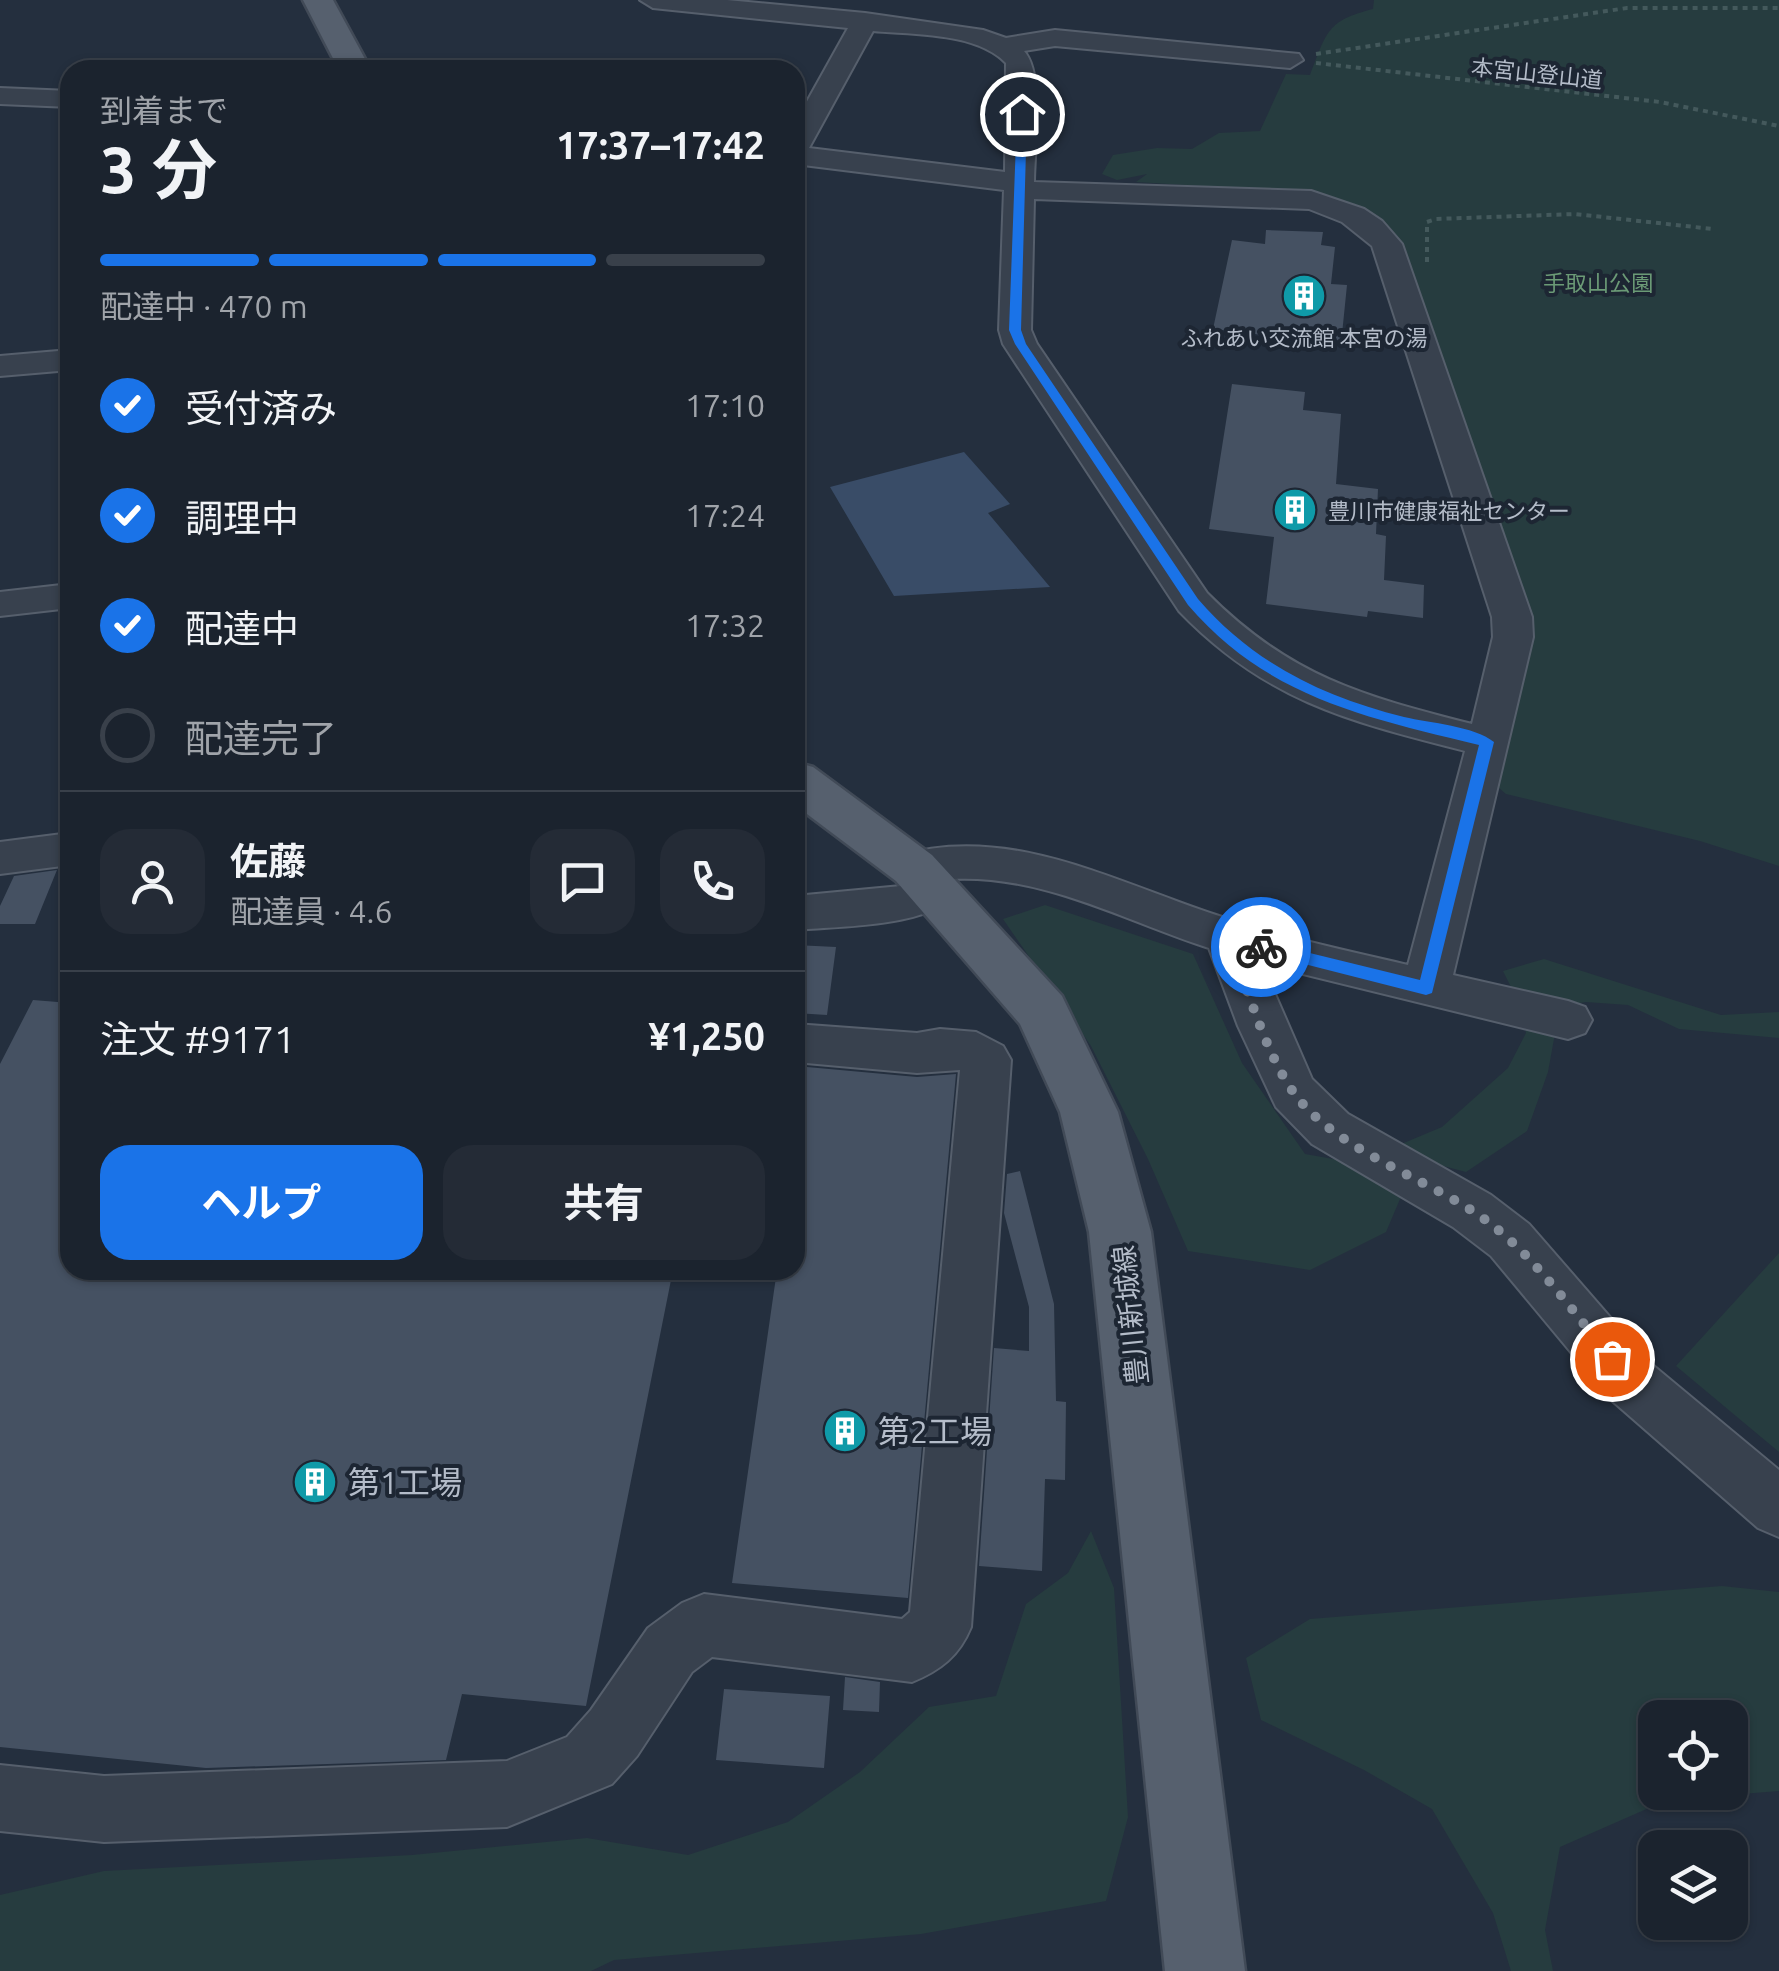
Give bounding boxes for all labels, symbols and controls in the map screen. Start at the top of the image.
street label: 本宮山登山道 [1470,54,1604,92]
pin [980,72,1065,157]
icon: home [995,87,1050,142]
text: 到着まで [100,92,228,128]
text: 17:37–17:42 [556,124,765,166]
text: 3 分 [100,132,217,205]
park label: 手取山公園 [1543,270,1653,295]
building icon: ふれあい交流館 本宮の湯 [1281,273,1327,319]
text: 配達中 · 470 m [100,288,308,324]
place label: ふれあい交流館 本宮の湯 [1180,325,1428,350]
icon: check [100,378,155,433]
text: 受付済み [185,387,337,429]
text: 17:10 [685,387,765,423]
building icon: 豊川市健康福祉センター [1272,487,1318,533]
icon: check [100,488,155,543]
text: 調理中 [185,497,299,539]
text: 17:24 [685,497,765,533]
place label: 豊川市健康福祉センター [1328,498,1570,523]
icon: check [100,598,155,653]
text: 配達中 [185,607,299,649]
text: 17:32 [685,607,765,643]
text: 配達完了 [185,717,337,759]
button: person [100,829,205,934]
button: chat [530,829,635,934]
button: phone [660,829,765,934]
text: 佐藤 [230,840,306,882]
text: 配達員 · 4.6 [230,893,393,929]
courier [1211,897,1311,997]
icon: bike [1234,920,1289,975]
text: ¥1,250 [648,1015,765,1057]
text: 注文 #9171 [100,1018,295,1060]
button: ヘルプ [100,1145,423,1260]
button: 共有 [443,1145,765,1260]
street label: 豊川新城線 [1107,1244,1153,1386]
pin [1570,1317,1655,1402]
icon: bag [1585,1332,1640,1387]
building icon: 第2工場 [822,1408,868,1454]
place label: 第2工場 [878,1413,992,1449]
building icon: 第1工場 [292,1459,338,1505]
place label: 第1工場 [348,1464,462,1500]
map controls [1638,1700,1748,1940]
button: locate [1638,1700,1748,1810]
button: layers [1638,1830,1748,1940]

